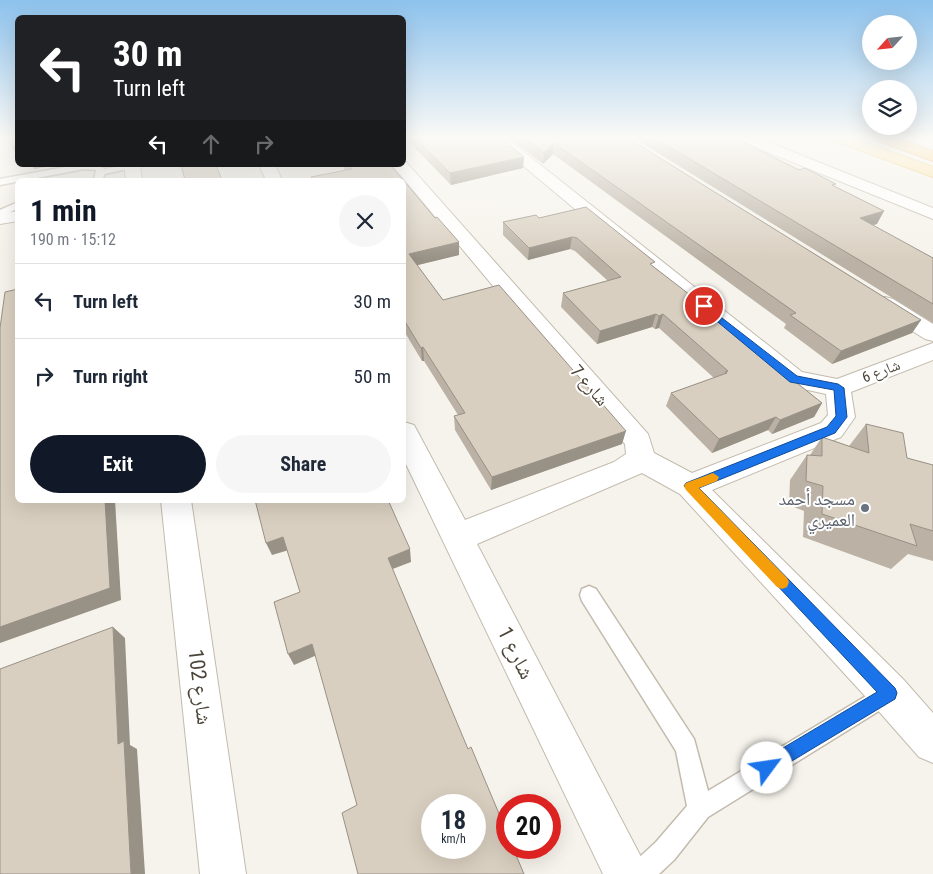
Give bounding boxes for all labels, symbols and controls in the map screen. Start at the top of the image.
north arrow [862,15,918,70]
map controls [862,15,917,135]
text: 30 m [113,34,182,75]
icon: left [30,35,95,100]
text: Turn left [113,76,185,101]
button: layers [862,80,917,135]
icon: left [144,130,172,158]
icon: ahead [197,130,225,158]
icon: right [250,130,278,158]
text: 1 min [30,193,97,228]
button: close [339,195,391,247]
text: 190 m · 15:12 [30,230,116,249]
pin [683,285,725,327]
icon: left [30,287,58,315]
text: Turn left [73,290,138,313]
text: 30 m [354,290,391,313]
icon: arrive [690,292,718,320]
street label: شارع 6 [859,355,903,387]
street label: شارع 7 [566,360,613,410]
icon: right [30,362,58,390]
text: Turn right [73,365,148,388]
text: 50 m [354,365,391,388]
button: Exit [30,435,206,493]
button: Share [216,435,391,493]
place label: مسجد أحمد العميري [779,488,855,534]
marker: مسجد أحمد العميري [859,502,871,514]
street label: شارع 1 [492,623,539,683]
street label: شارع 102 [182,648,217,726]
position arrow [740,741,792,793]
speed limit sign: 20 [496,794,561,859]
text: 18 [441,806,466,835]
text: km/h [441,832,466,846]

